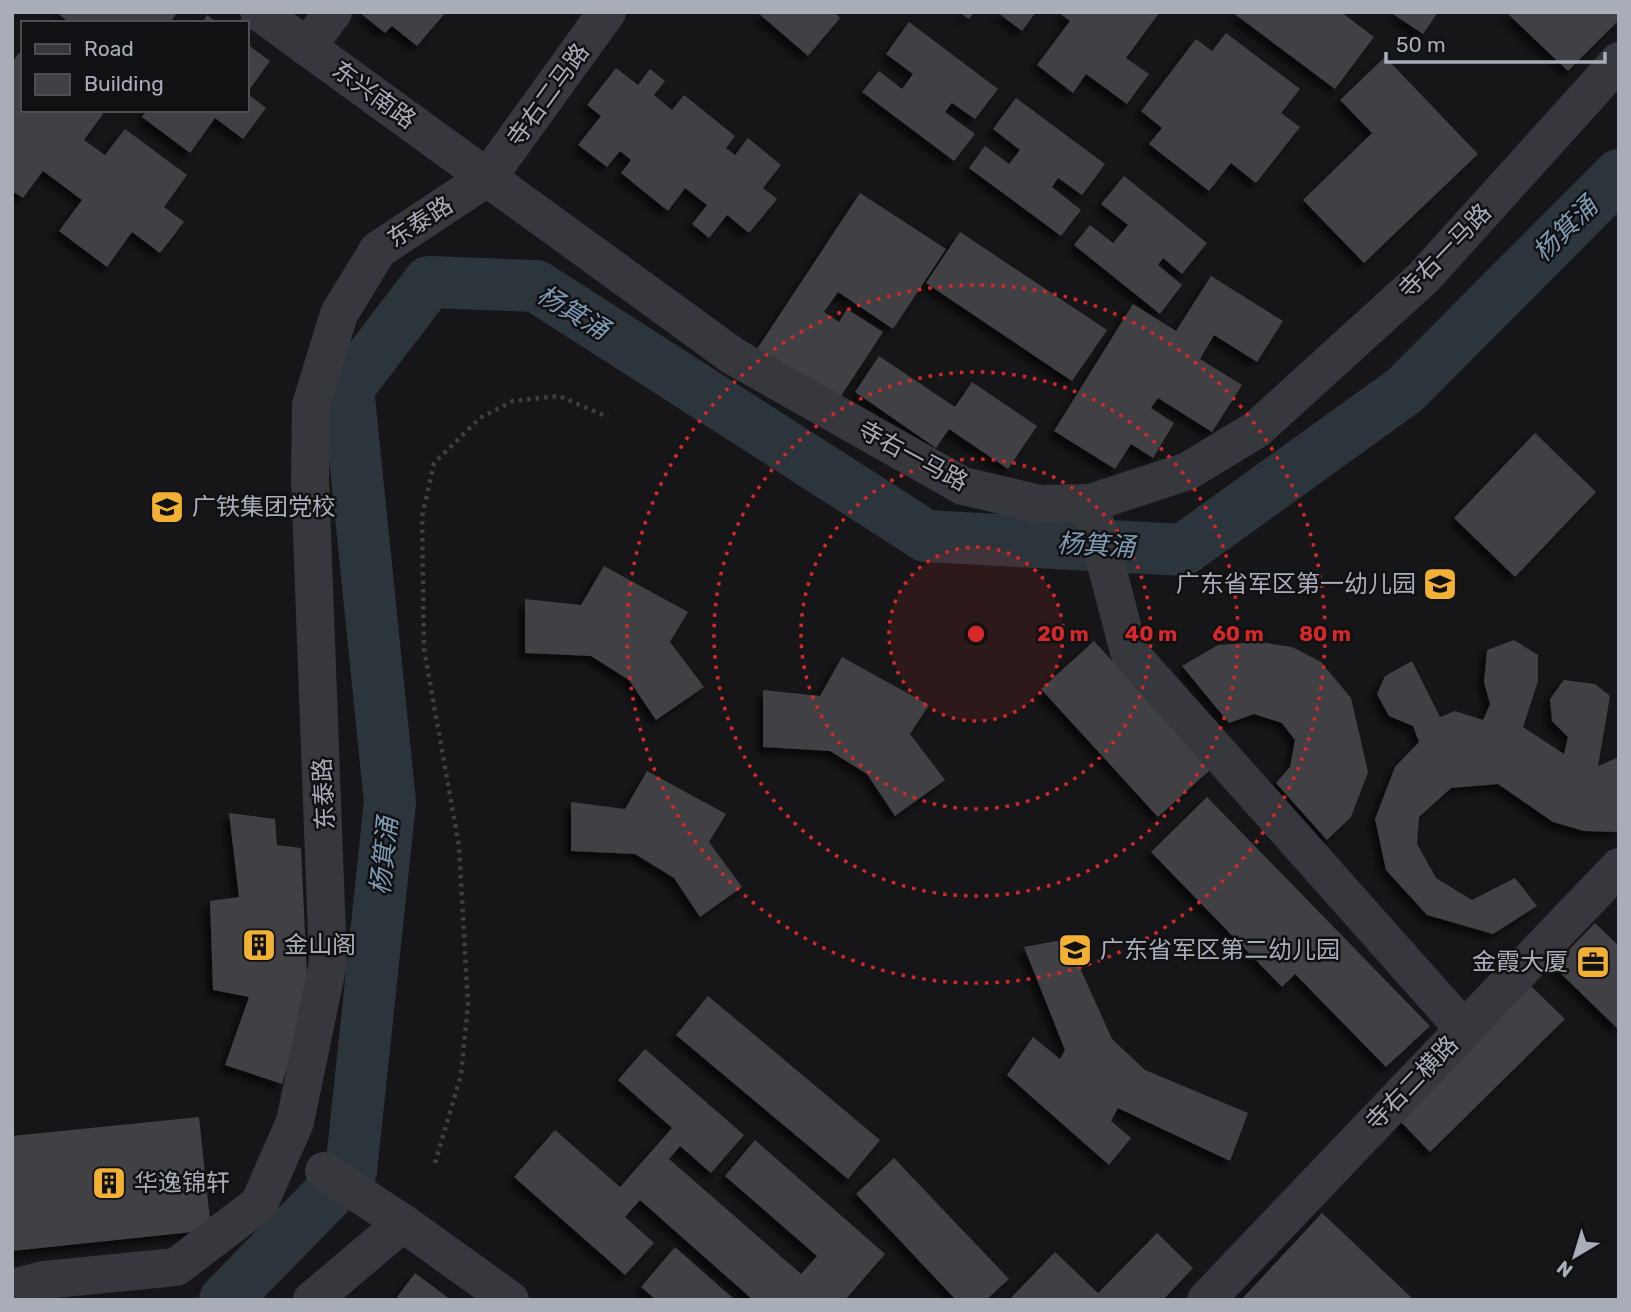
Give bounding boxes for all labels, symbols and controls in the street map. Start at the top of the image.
legend [21,21,248,112]
scale bar [1386,21,1605,65]
text: 50 m [1396,32,1446,57]
text: Road [84,36,134,61]
street label: 寺右二马路 [501,38,595,152]
street label: 东兴南路 [327,55,421,135]
text: Building [84,71,164,96]
water label: 杨箕涌 [1527,189,1606,268]
street label: 东泰路 [382,191,458,253]
street label: 寺右一马路 [1393,198,1497,304]
water label: 杨箕涌 [531,279,617,347]
street label: 寺右一马路 [853,415,973,497]
school or university icon: 广铁集团党校 [148,488,186,526]
place label: 广铁集团党校 [192,493,336,521]
water label: 杨箕涌 [1056,528,1139,563]
school or university icon: 广东省军区第一幼儿园 [1421,565,1459,603]
place label: 广东省军区第一幼儿园 [1176,570,1416,598]
text: 20 m [1037,621,1089,646]
text: 40 m [1125,621,1177,646]
text: 60 m [1212,621,1264,646]
text: 80 m [1299,621,1351,646]
centre of rings [964,622,988,646]
street label: 东泰路 [308,757,340,831]
water label: 杨箕涌 [365,813,404,896]
building icon: 金山阁 [240,926,278,964]
place label: 金山阁 [284,931,356,959]
school or university icon: 广东省军区第二幼儿园 [1056,931,1094,969]
place label: 广东省军区第二幼儿园 [1100,936,1340,964]
office icon: 金霞大厦 [1574,943,1612,981]
place label: 金霞大厦 [1472,948,1568,976]
street label: 寺右二横路 [1360,1030,1464,1136]
building icon: 华逸锦轩 [90,1164,128,1202]
place label: 华逸锦轩 [134,1169,230,1197]
north arrow [1540,1221,1610,1291]
text: N [1552,1256,1577,1282]

